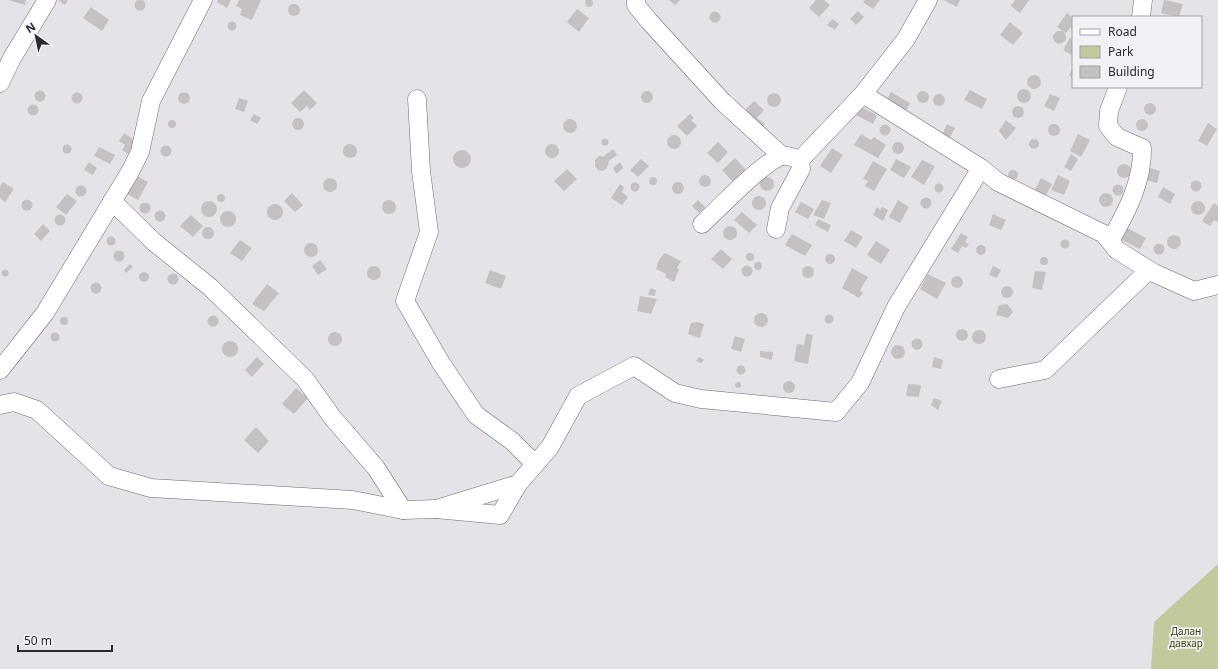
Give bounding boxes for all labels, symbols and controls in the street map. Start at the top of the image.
north arrow [16,16,56,56]
legend [1072,16,1202,88]
text: N [22,18,38,36]
text: Road [1108,23,1137,40]
text: Park [1108,43,1134,60]
text: Building [1108,63,1155,80]
park label: Далан давхар [1169,624,1203,650]
scale bar [18,627,112,653]
text: 50 m [24,632,52,649]

